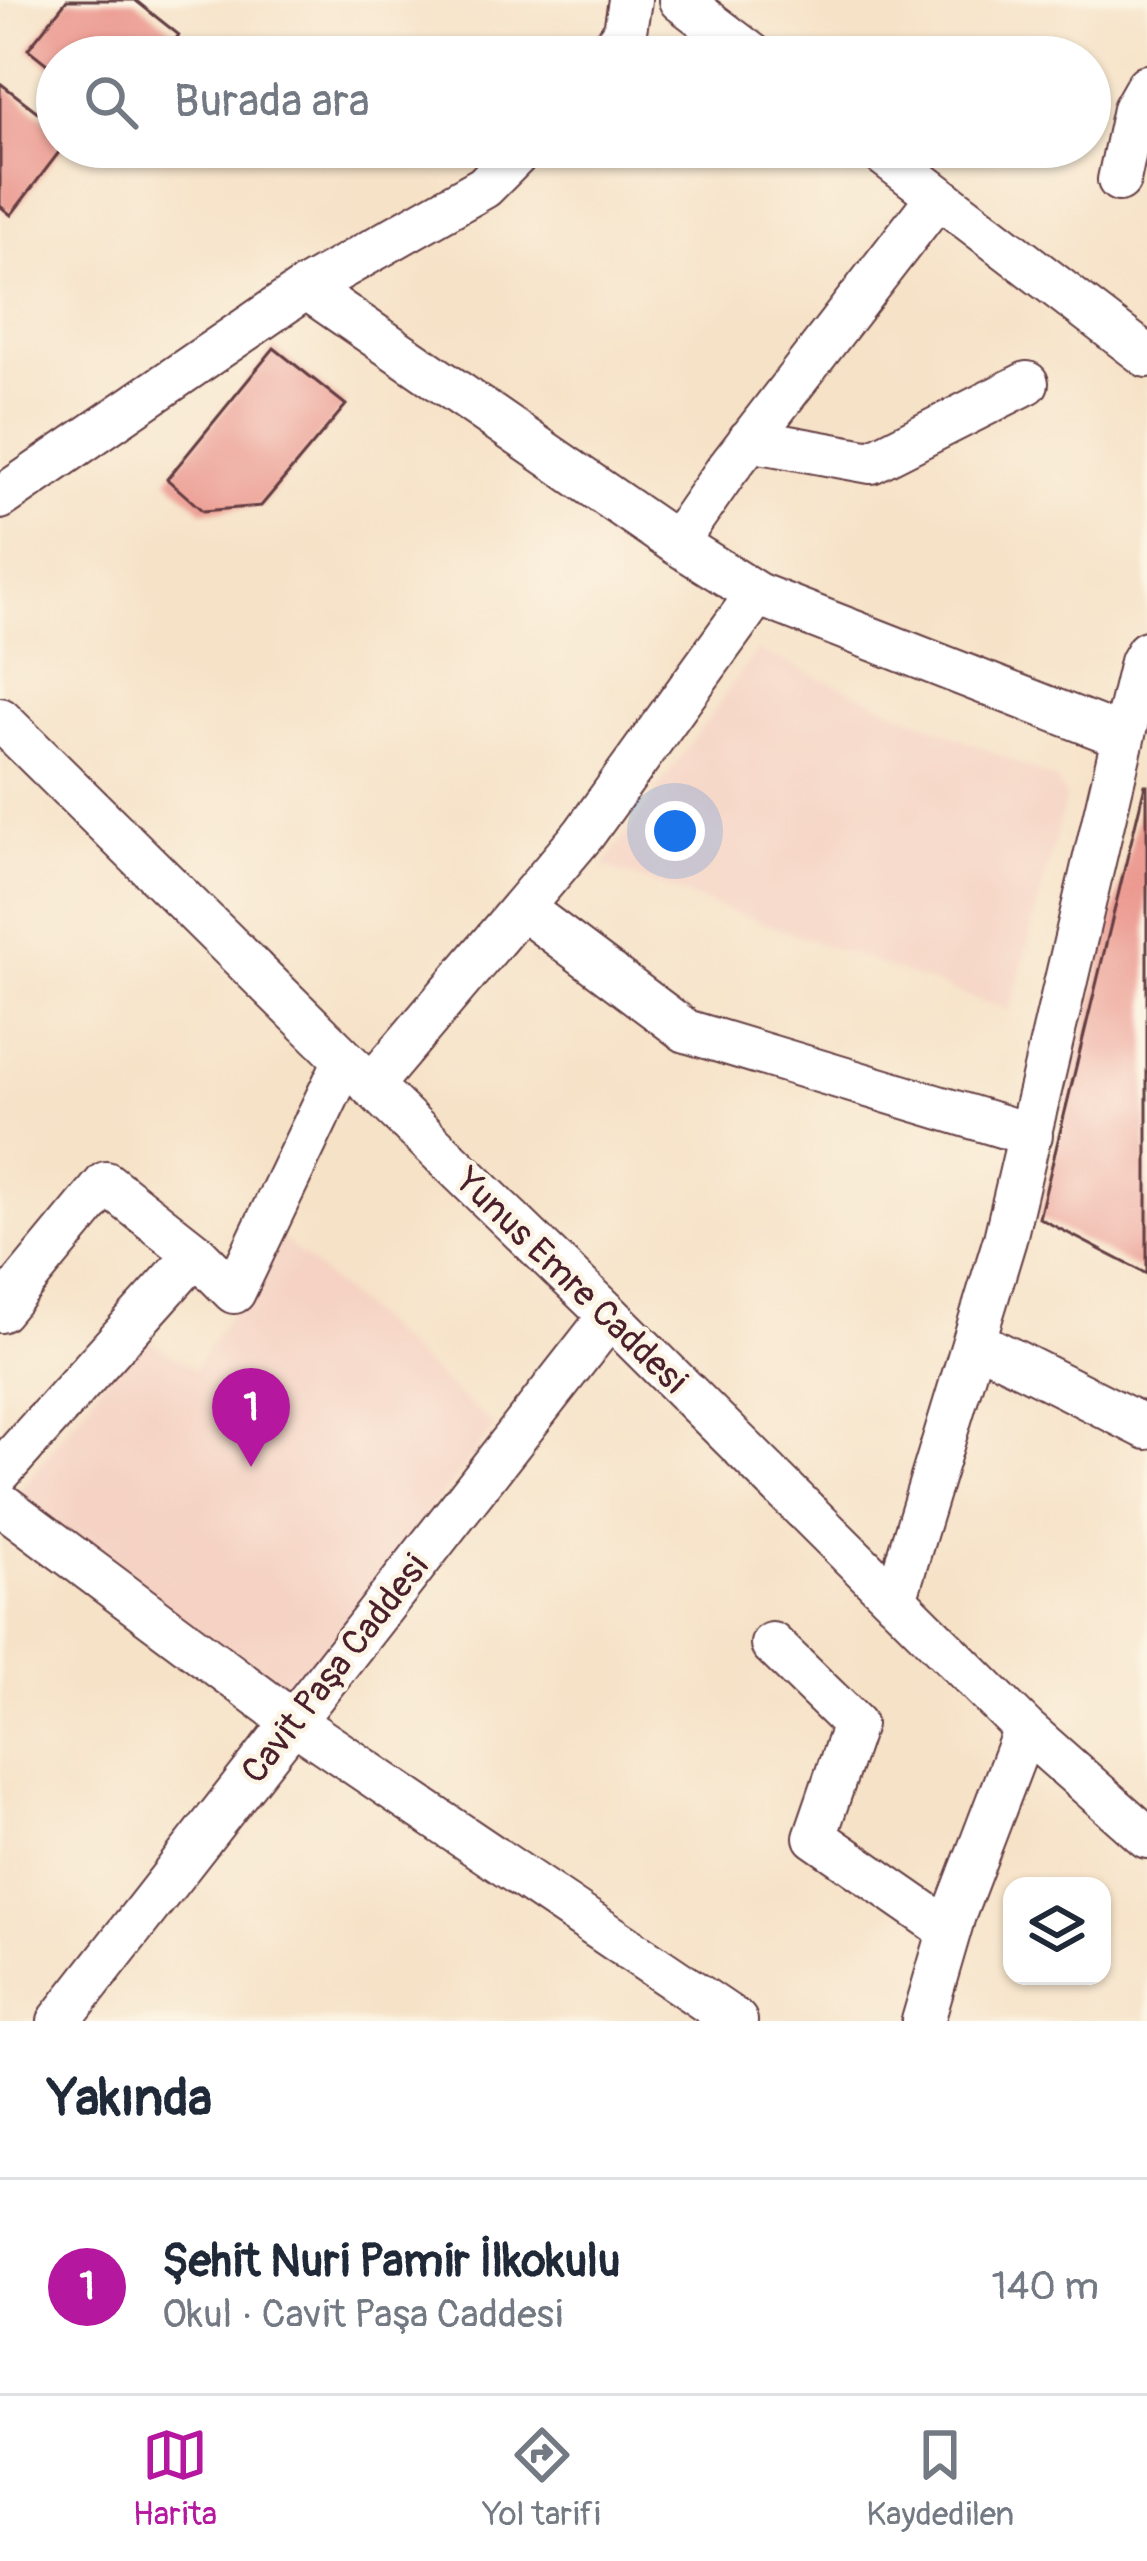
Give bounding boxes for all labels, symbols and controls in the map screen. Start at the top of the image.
search box [36,36,1111,168]
icon: search [78,69,144,135]
text: Burada ara [174,74,370,130]
your location [645,801,705,861]
street label: Yunus Emre Caddesi [445,1158,696,1403]
pin: 1 [212,1368,290,1467]
street label: Cavit Paşa Caddesi [232,1545,439,1792]
map controls [1003,1877,1111,1985]
button: layers [1003,1877,1111,1985]
text: Yakında [48,2067,212,2131]
text: Şehit Nuri Pamir İlkokulu [162,2234,620,2290]
text: 1 [79,2262,95,2311]
text: 140 m [991,2262,1099,2311]
text: Okul · Cavit Paşa Caddesi [162,2290,563,2339]
tab: Harita [133,2422,217,2535]
tab: Yol tarifi [483,2422,601,2535]
tab: Kaydedilen [866,2422,1014,2535]

